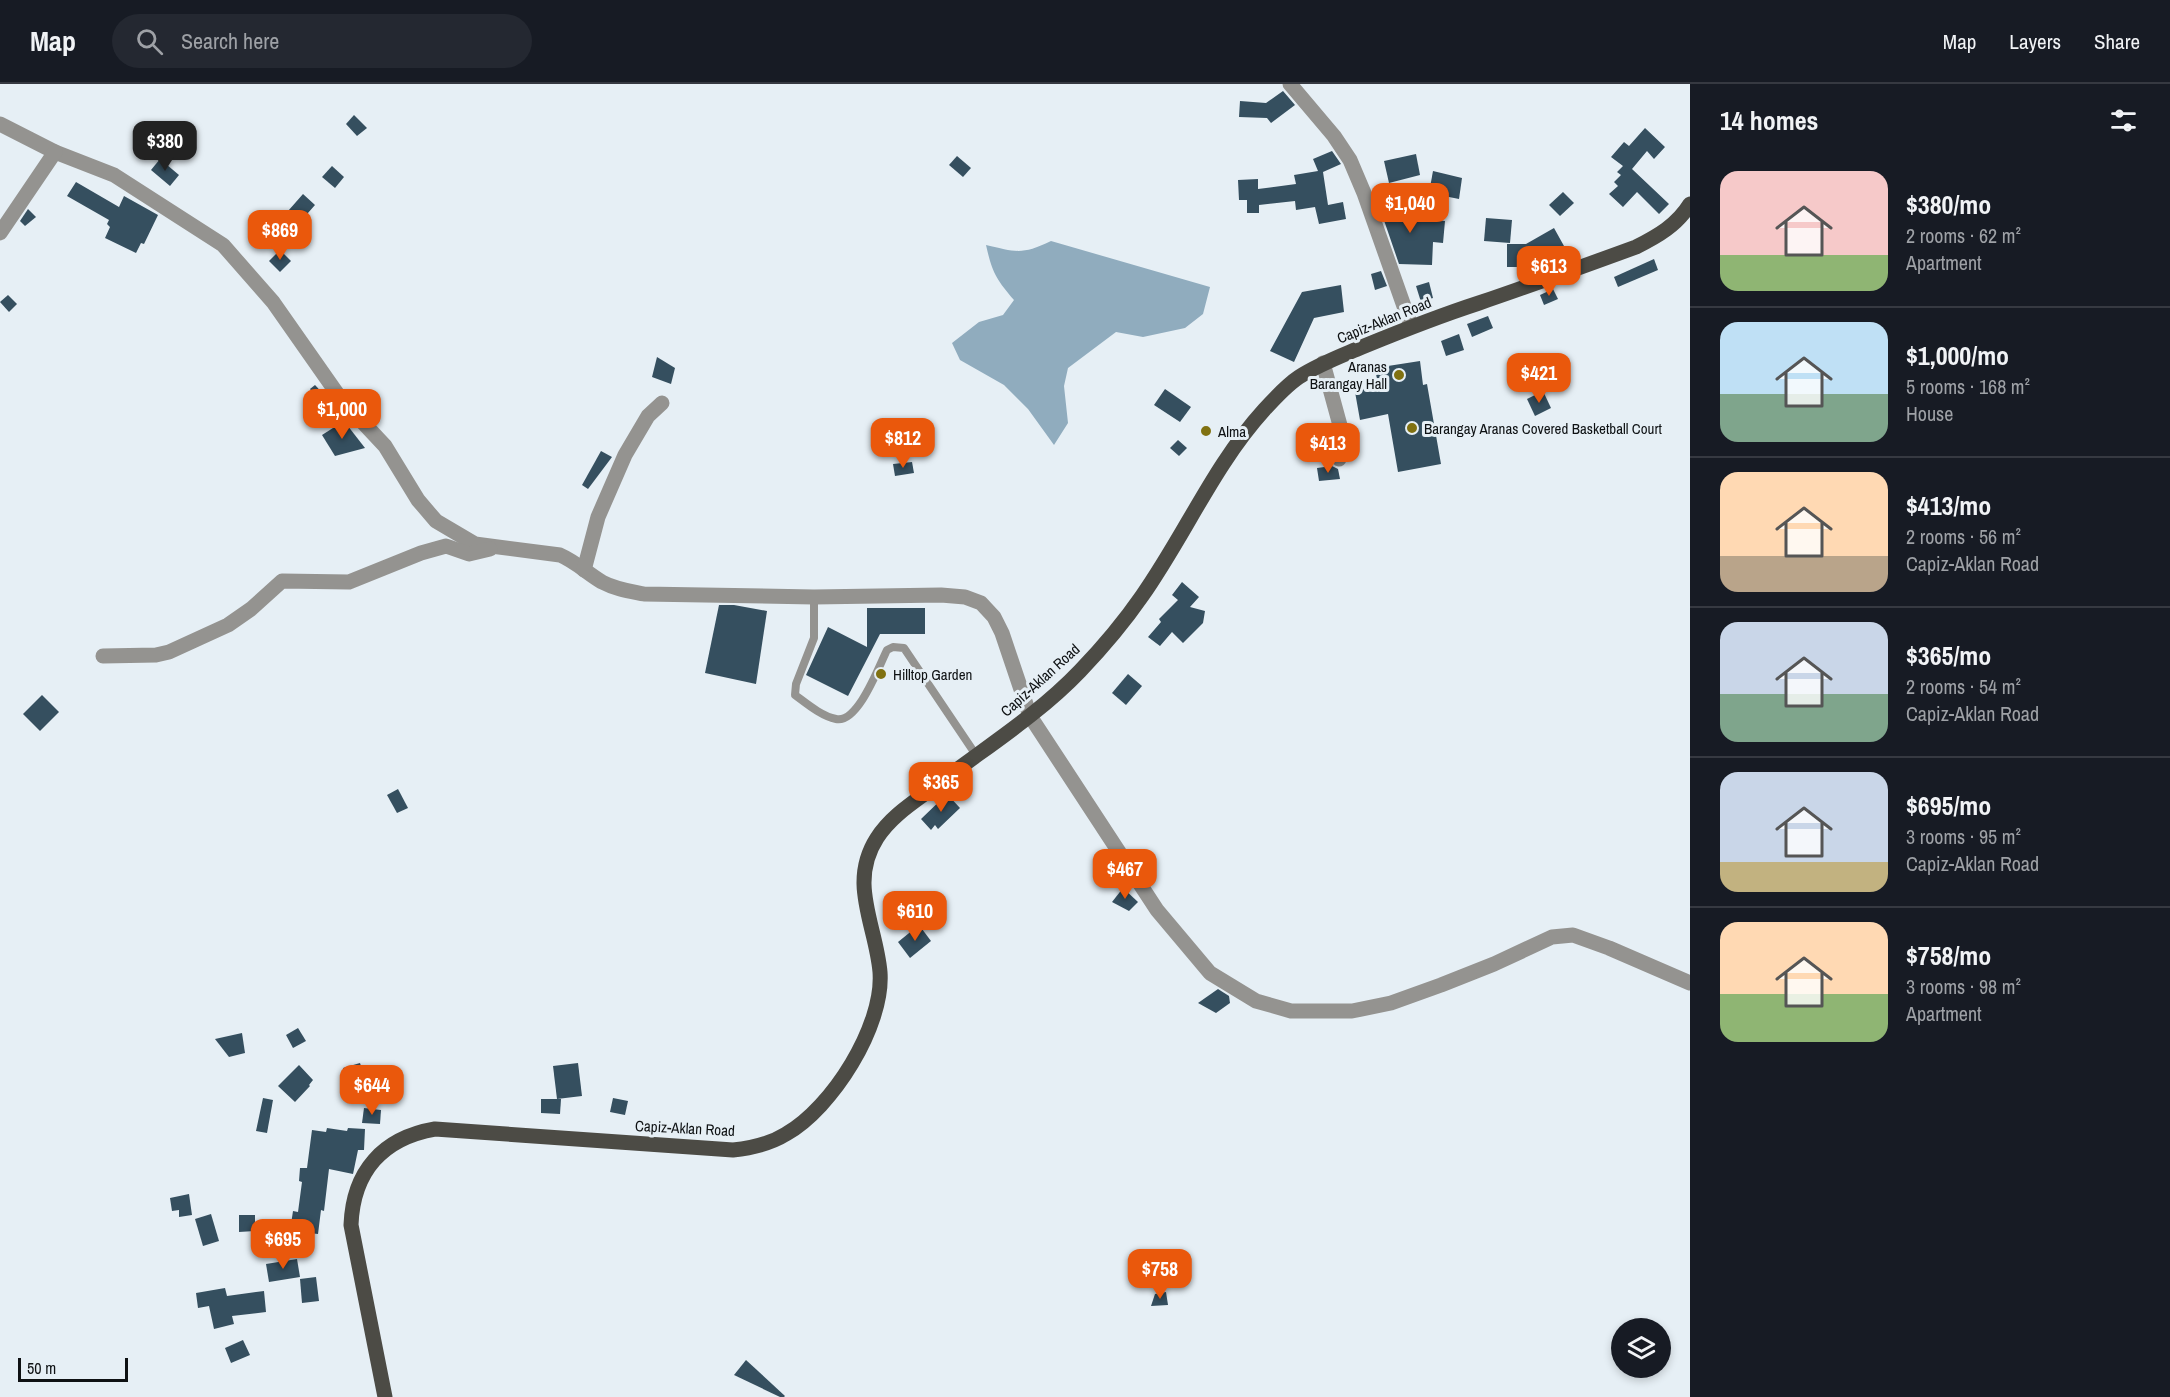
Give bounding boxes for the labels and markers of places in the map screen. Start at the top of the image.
pin: $380 [129,121,201,172]
pin: $1,040 [1361,183,1459,234]
pin: $869 [244,210,316,261]
pin: $613 [1513,246,1585,297]
pin: $421 [1503,353,1575,404]
place label: Aranas Barangay Hall [1310,356,1387,394]
marker: Aranas Barangay Hall [1392,368,1406,382]
pin: $1,000 [293,389,391,440]
pin: $812 [867,418,939,469]
place label: Barangay Aranas Covered Basketball Court [1424,418,1663,439]
place label: Alma [1217,421,1246,442]
marker: Barangay Aranas Covered Basketball Court [1405,421,1419,435]
pin: $413 [1292,423,1364,474]
marker: Alma [1199,424,1213,438]
place label: Hilltop Garden [893,664,972,685]
marker: Hilltop Garden [874,667,888,681]
pin: $365 [905,762,977,813]
pin: $467 [1089,849,1161,900]
pin: $610 [879,891,951,942]
pin: $644 [336,1065,408,1116]
pin: $695 [247,1219,319,1270]
pin: $758 [1124,1249,1196,1300]

